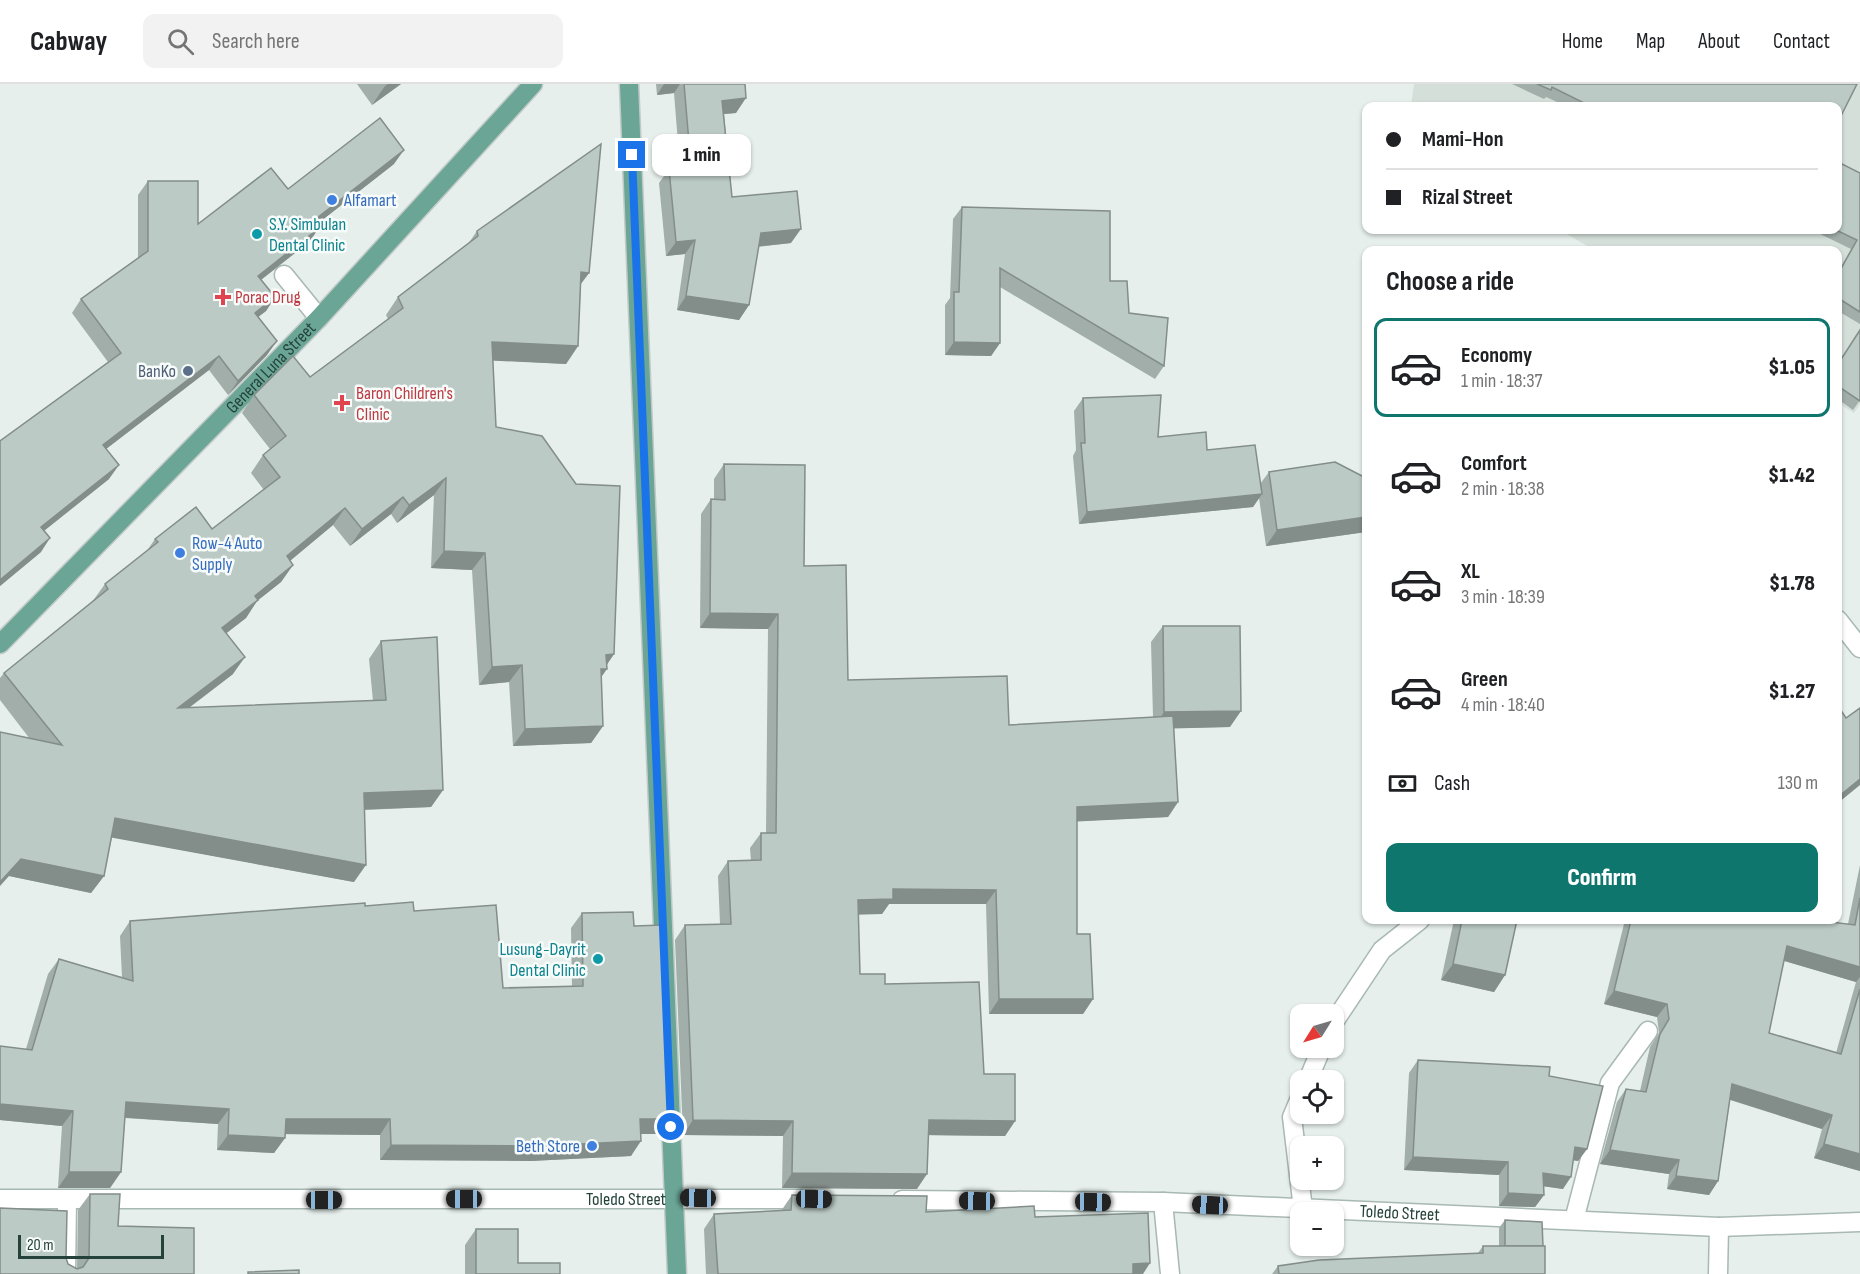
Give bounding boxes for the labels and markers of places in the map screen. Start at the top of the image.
place label: Alfamart [343,190,397,211]
marker: Alfamart [325,193,339,207]
place label: S.Y. Simbulan Dental Clinic [269,214,346,256]
marker: S.Y. Simbulan Dental Clinic [250,227,264,241]
place label: Porac Drug [235,287,301,308]
marker: Porac Drug [216,290,230,304]
place label: BanKo [138,361,176,382]
marker: BanKo [181,364,195,378]
place label: Baron Children's Clinic [356,383,453,425]
marker: Baron Children's Clinic [333,394,351,412]
place label: Row-4 Auto Supply [192,533,263,575]
marker: Row-4 Auto Supply [173,546,187,560]
place label: Lusung-Dayrit Dental Clinic [499,939,587,981]
marker: Lusung-Dayrit Dental Clinic [591,952,605,966]
place label: Beth Store [516,1136,580,1157]
marker: Beth Store [585,1139,599,1153]

